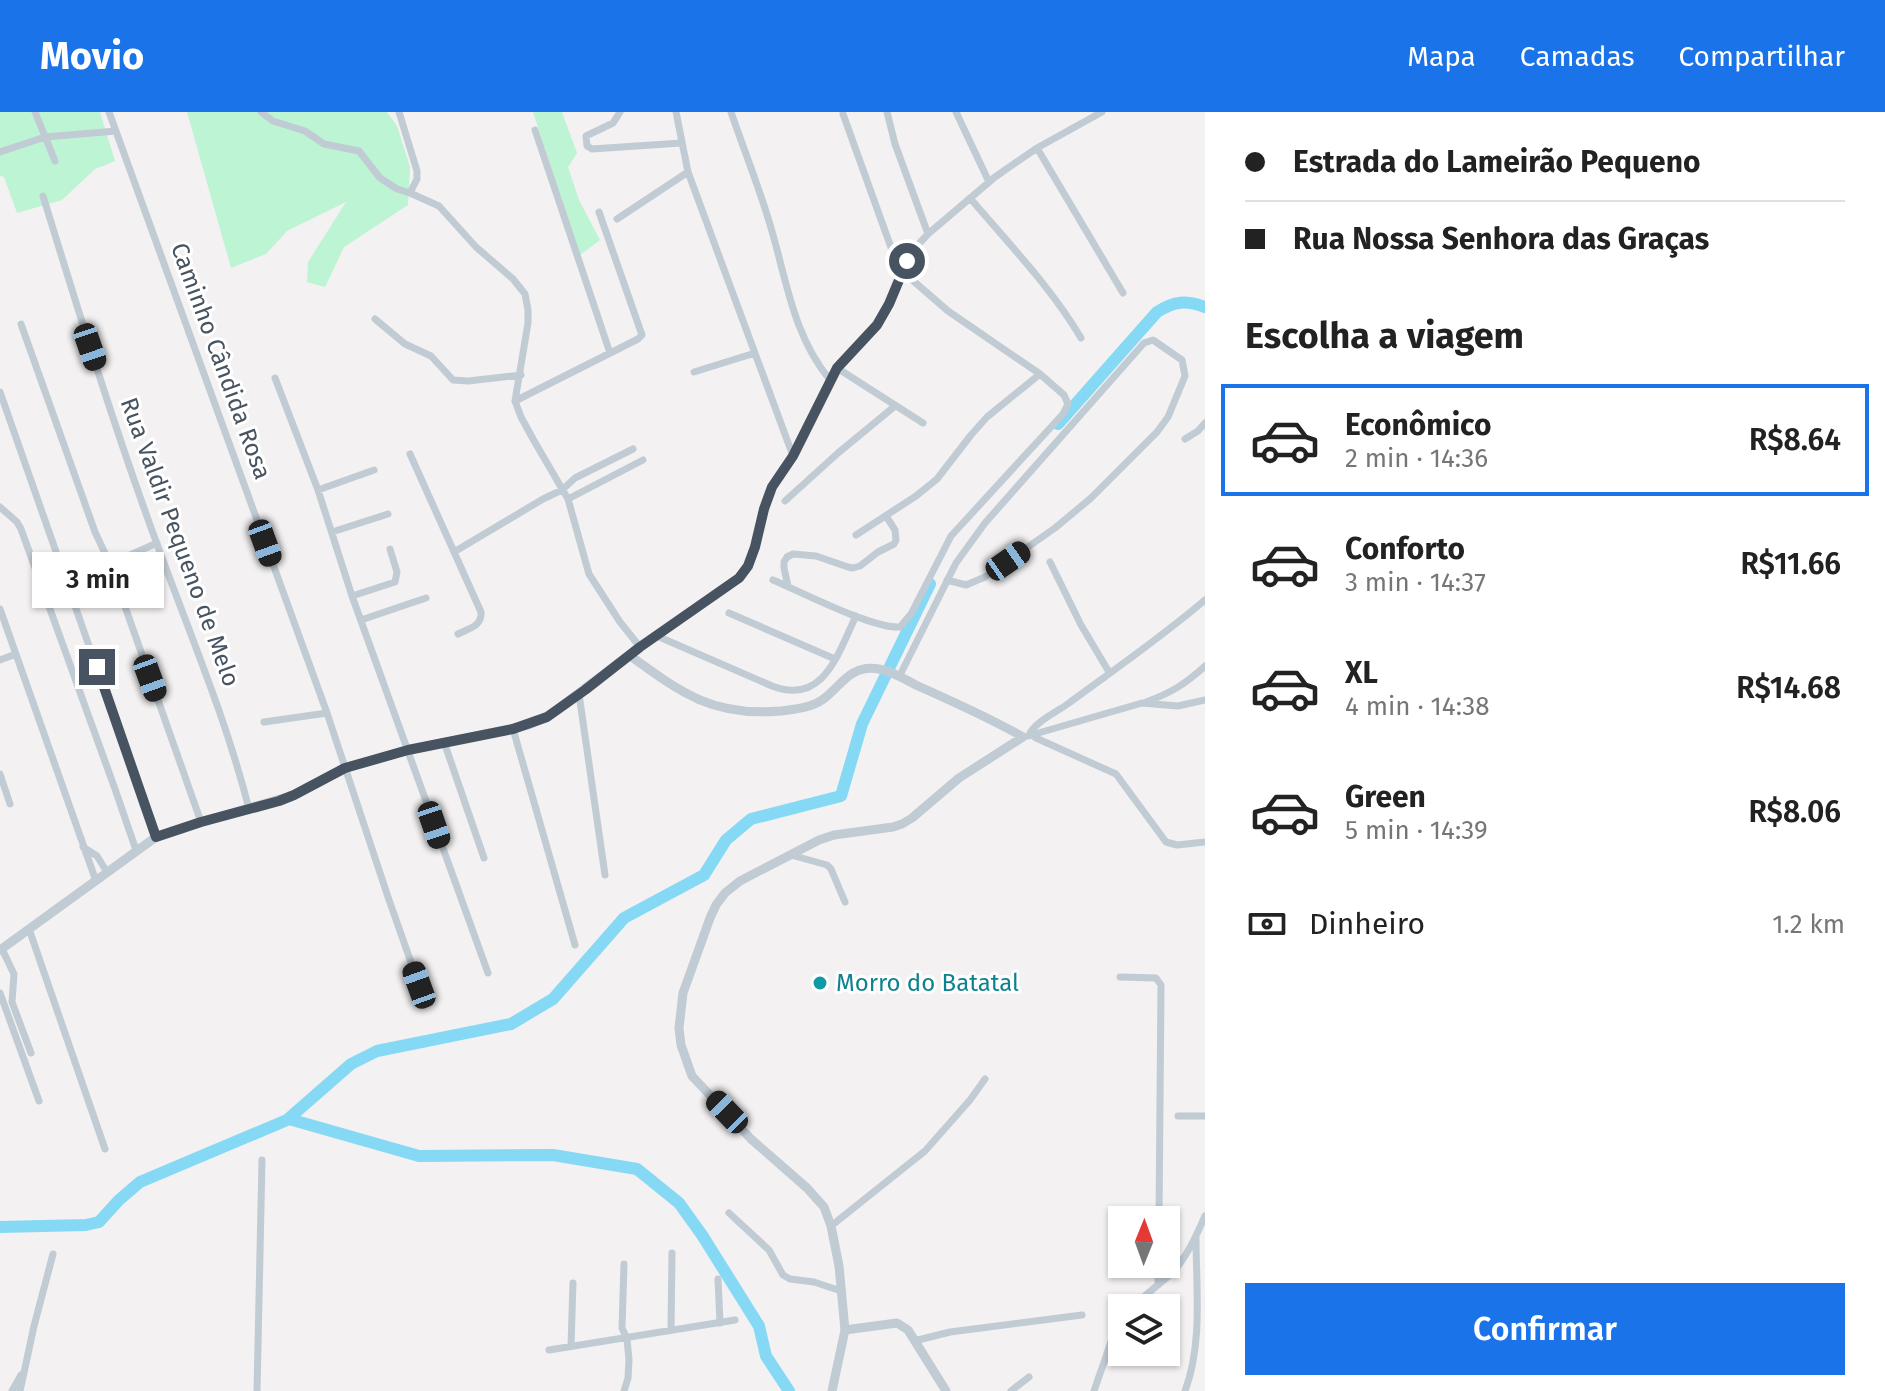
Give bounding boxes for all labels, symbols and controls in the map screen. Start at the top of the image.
text: Movio [40,33,144,79]
text: Mapa [1407,40,1476,73]
text: Camadas [1520,40,1634,73]
text: Compartilhar [1678,40,1845,73]
text: Estrada do Lameirão Pequeno [1293,144,1700,180]
text: Rua Nossa Senhora das Graças [1293,221,1709,257]
street label: Caminho Cândida Rosa [165,239,277,483]
route start [889,243,925,279]
text: Escolha a viagem [1245,314,1524,358]
car [71,320,109,374]
street label: Rua Valdir Pequeno de Melo [115,394,245,690]
icon: car [1249,404,1321,476]
text: Econômico [1345,407,1491,443]
text: R$8.64 [1749,422,1841,458]
text: 2 min · 14:36 [1345,443,1488,474]
car [246,516,284,570]
icon: car [1249,528,1321,600]
text: Conforto [1345,531,1465,567]
car [981,537,1035,585]
text: R$11.66 [1740,546,1841,582]
callout: 3 min [31,551,163,607]
text: 3 min [66,564,130,595]
text: 3 min · 14:37 [1345,567,1486,598]
route end [79,649,115,685]
car [131,651,169,705]
icon: car [1249,652,1321,724]
text: XL [1345,655,1378,691]
text: R$14.68 [1736,670,1841,706]
text: 4 min · 14:38 [1345,691,1489,722]
icon: car [1249,776,1321,848]
text: Green [1345,779,1426,815]
text: R$8.06 [1748,794,1841,830]
car [415,798,453,852]
text: 5 min · 14:39 [1345,815,1488,846]
icon: cash [1245,902,1289,946]
text: Dinheiro [1309,906,1425,942]
text: 1.2 km [1772,909,1845,940]
car [400,958,438,1012]
place label: Morro do Batatal [836,969,1019,997]
marker: Morro do Batatal [811,974,829,992]
car [702,1086,752,1138]
north arrow [1108,1206,1180,1278]
map controls [1108,1206,1180,1366]
button: Confirmar [1245,1283,1845,1375]
button: layers [1108,1294,1180,1366]

